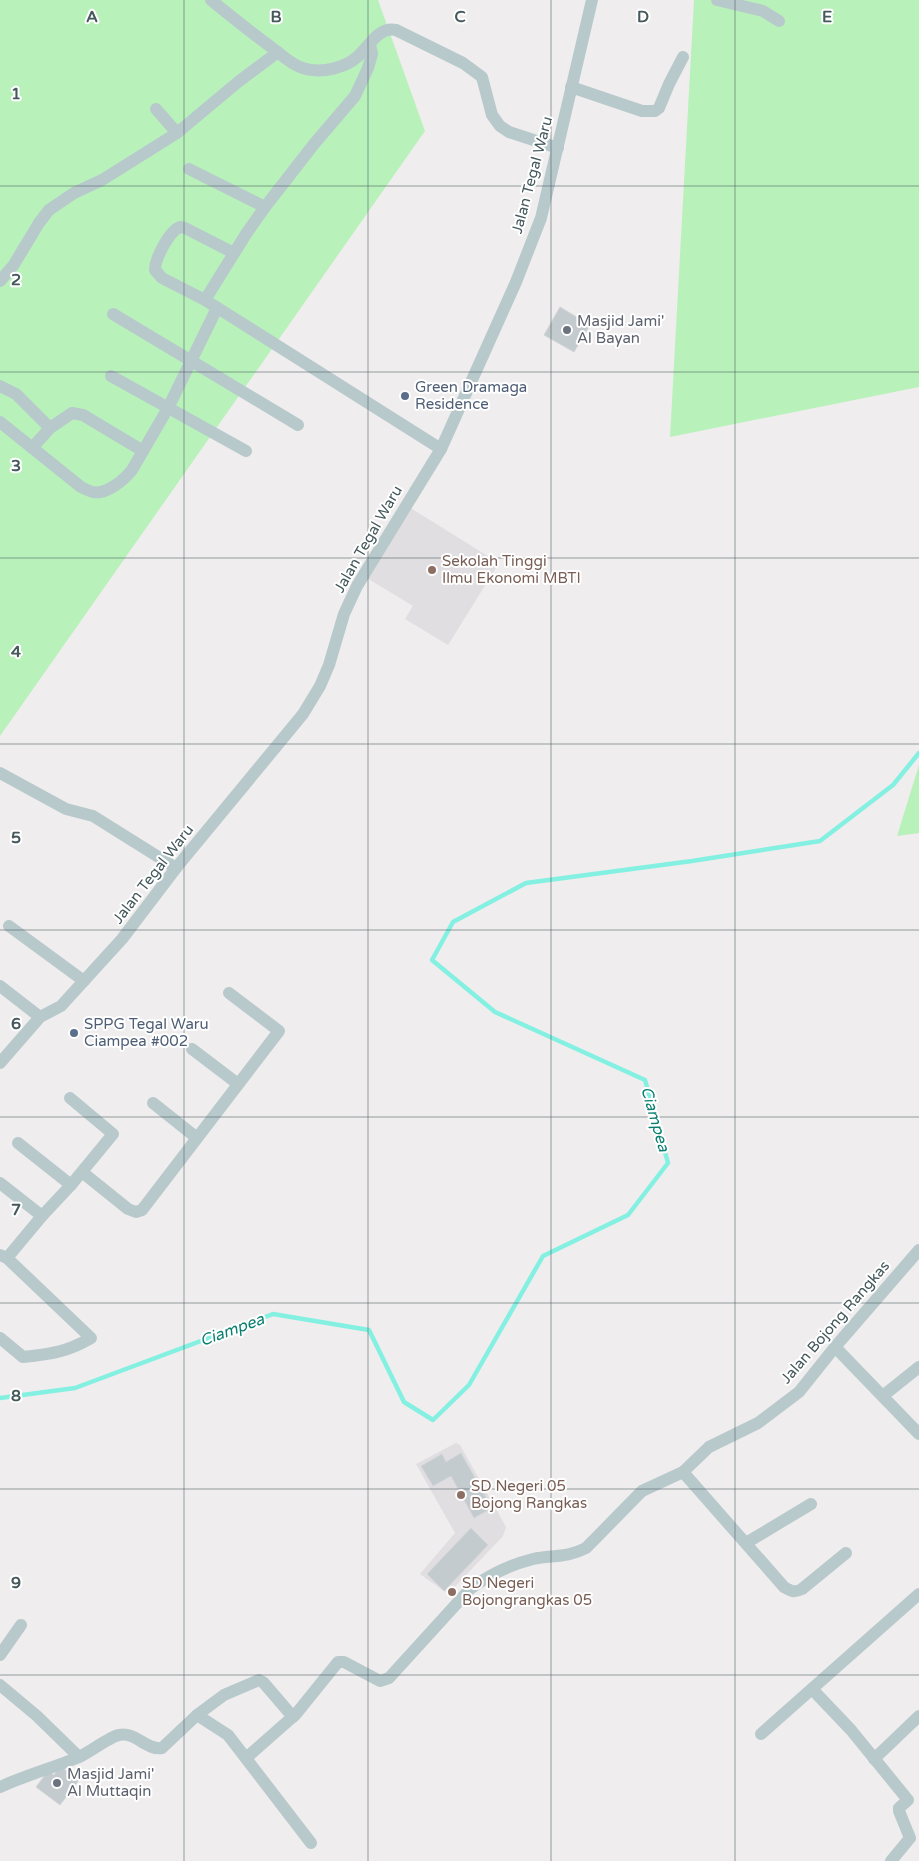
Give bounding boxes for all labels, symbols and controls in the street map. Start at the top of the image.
text: A [86,7,98,27]
text: B [270,7,282,27]
text: C [454,7,466,27]
text: D [637,7,649,27]
text: E [822,7,832,27]
text: 1 [11,84,21,104]
street label: Jalan Tegal Waru [508,114,556,236]
text: 2 [11,270,21,290]
place label: Masjid Jami' Al Bayan [577,312,664,347]
marker: Masjid Jami' Al Bayan [561,324,573,336]
place label: Green Dramaga Residence [415,378,527,413]
marker: Green Dramaga Residence [399,390,411,402]
text: 3 [11,456,21,476]
street label: Jalan Tegal Waru [330,482,406,596]
place label: Sekolah Tinggi Ilmu Ekonomi MBTI [442,552,581,587]
marker: Sekolah Tinggi Ilmu Ekonomi MBTI [426,564,438,576]
text: 4 [11,642,21,662]
street label: Jalan Tegal Waru [109,821,197,927]
text: 5 [11,828,21,848]
text: 6 [11,1014,21,1034]
place label: SPPG Tegal Waru Ciampea #002 [84,1015,209,1050]
marker: SPPG Tegal Waru Ciampea #002 [68,1027,80,1039]
water label: Ciampea [636,1084,674,1155]
text: 7 [11,1200,21,1220]
street label: Jalan Bojong Rangkas [777,1257,893,1387]
water label: Ciampea [197,1309,268,1351]
text: 8 [11,1386,21,1406]
place label: SD Negeri 05 Bojong Rangkas [471,1477,587,1512]
marker: SD Negeri 05 Bojong Rangkas [455,1489,467,1501]
text: 9 [11,1573,21,1593]
place label: SD Negeri Bojongrangkas 05 [462,1574,592,1609]
marker: SD Negeri Bojongrangkas 05 [446,1586,458,1598]
place label: Masjid Jami' Al Muttaqin [67,1765,154,1800]
marker: Masjid Jami' Al Muttaqin [51,1777,63,1789]

